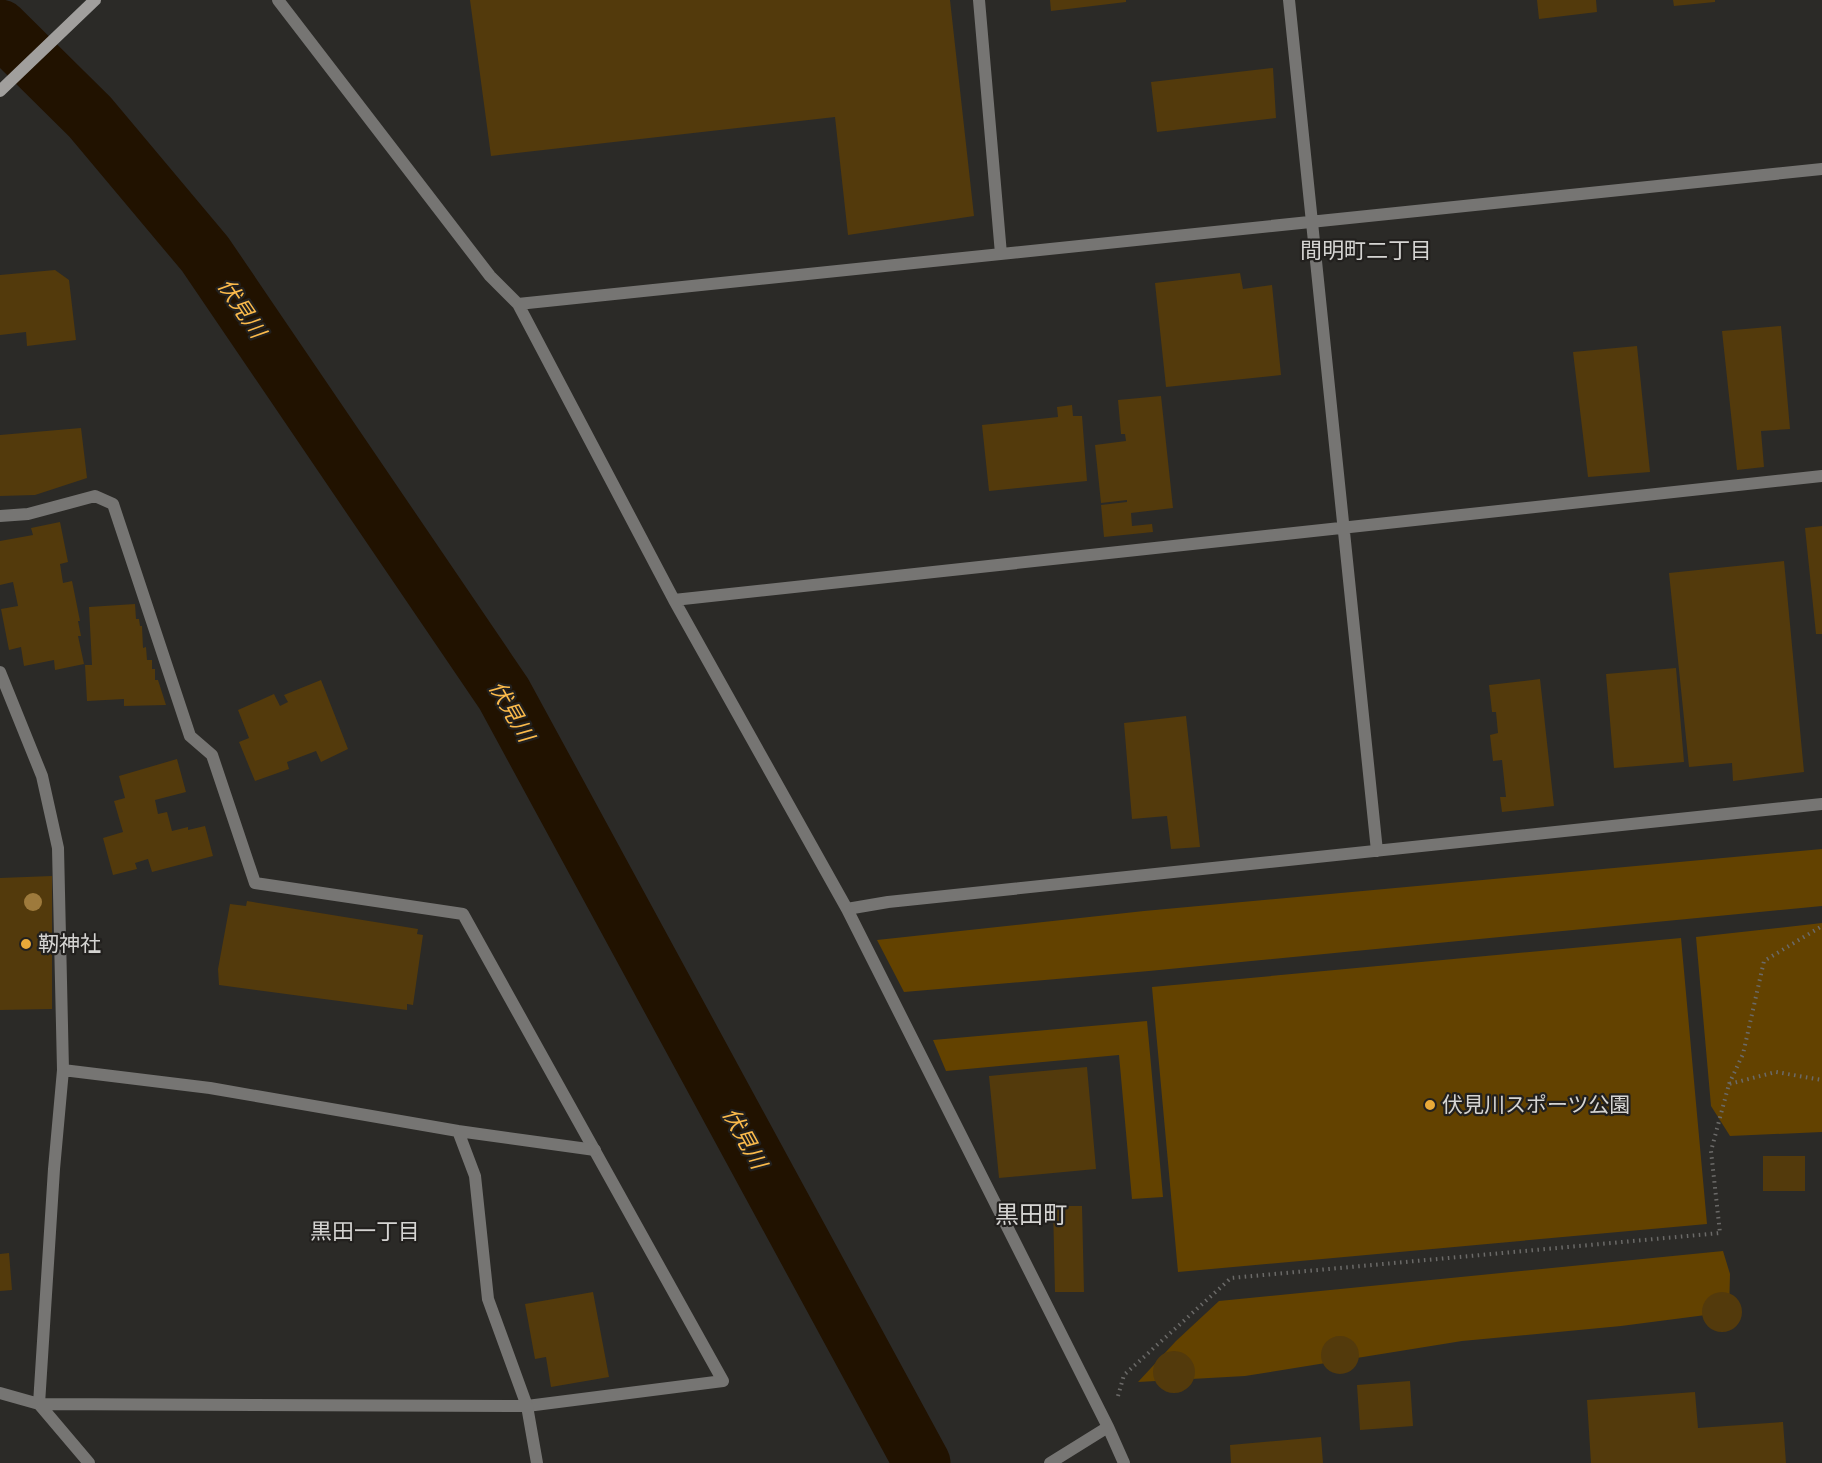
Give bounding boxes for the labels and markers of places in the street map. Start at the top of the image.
place label: 靭神社 [38,927,101,959]
marker: 靭神社 [19,937,33,951]
place label: 伏見川スポーツ公園 [1442,1088,1631,1120]
marker: 伏見川スポーツ公園 [1423,1098,1437,1112]

